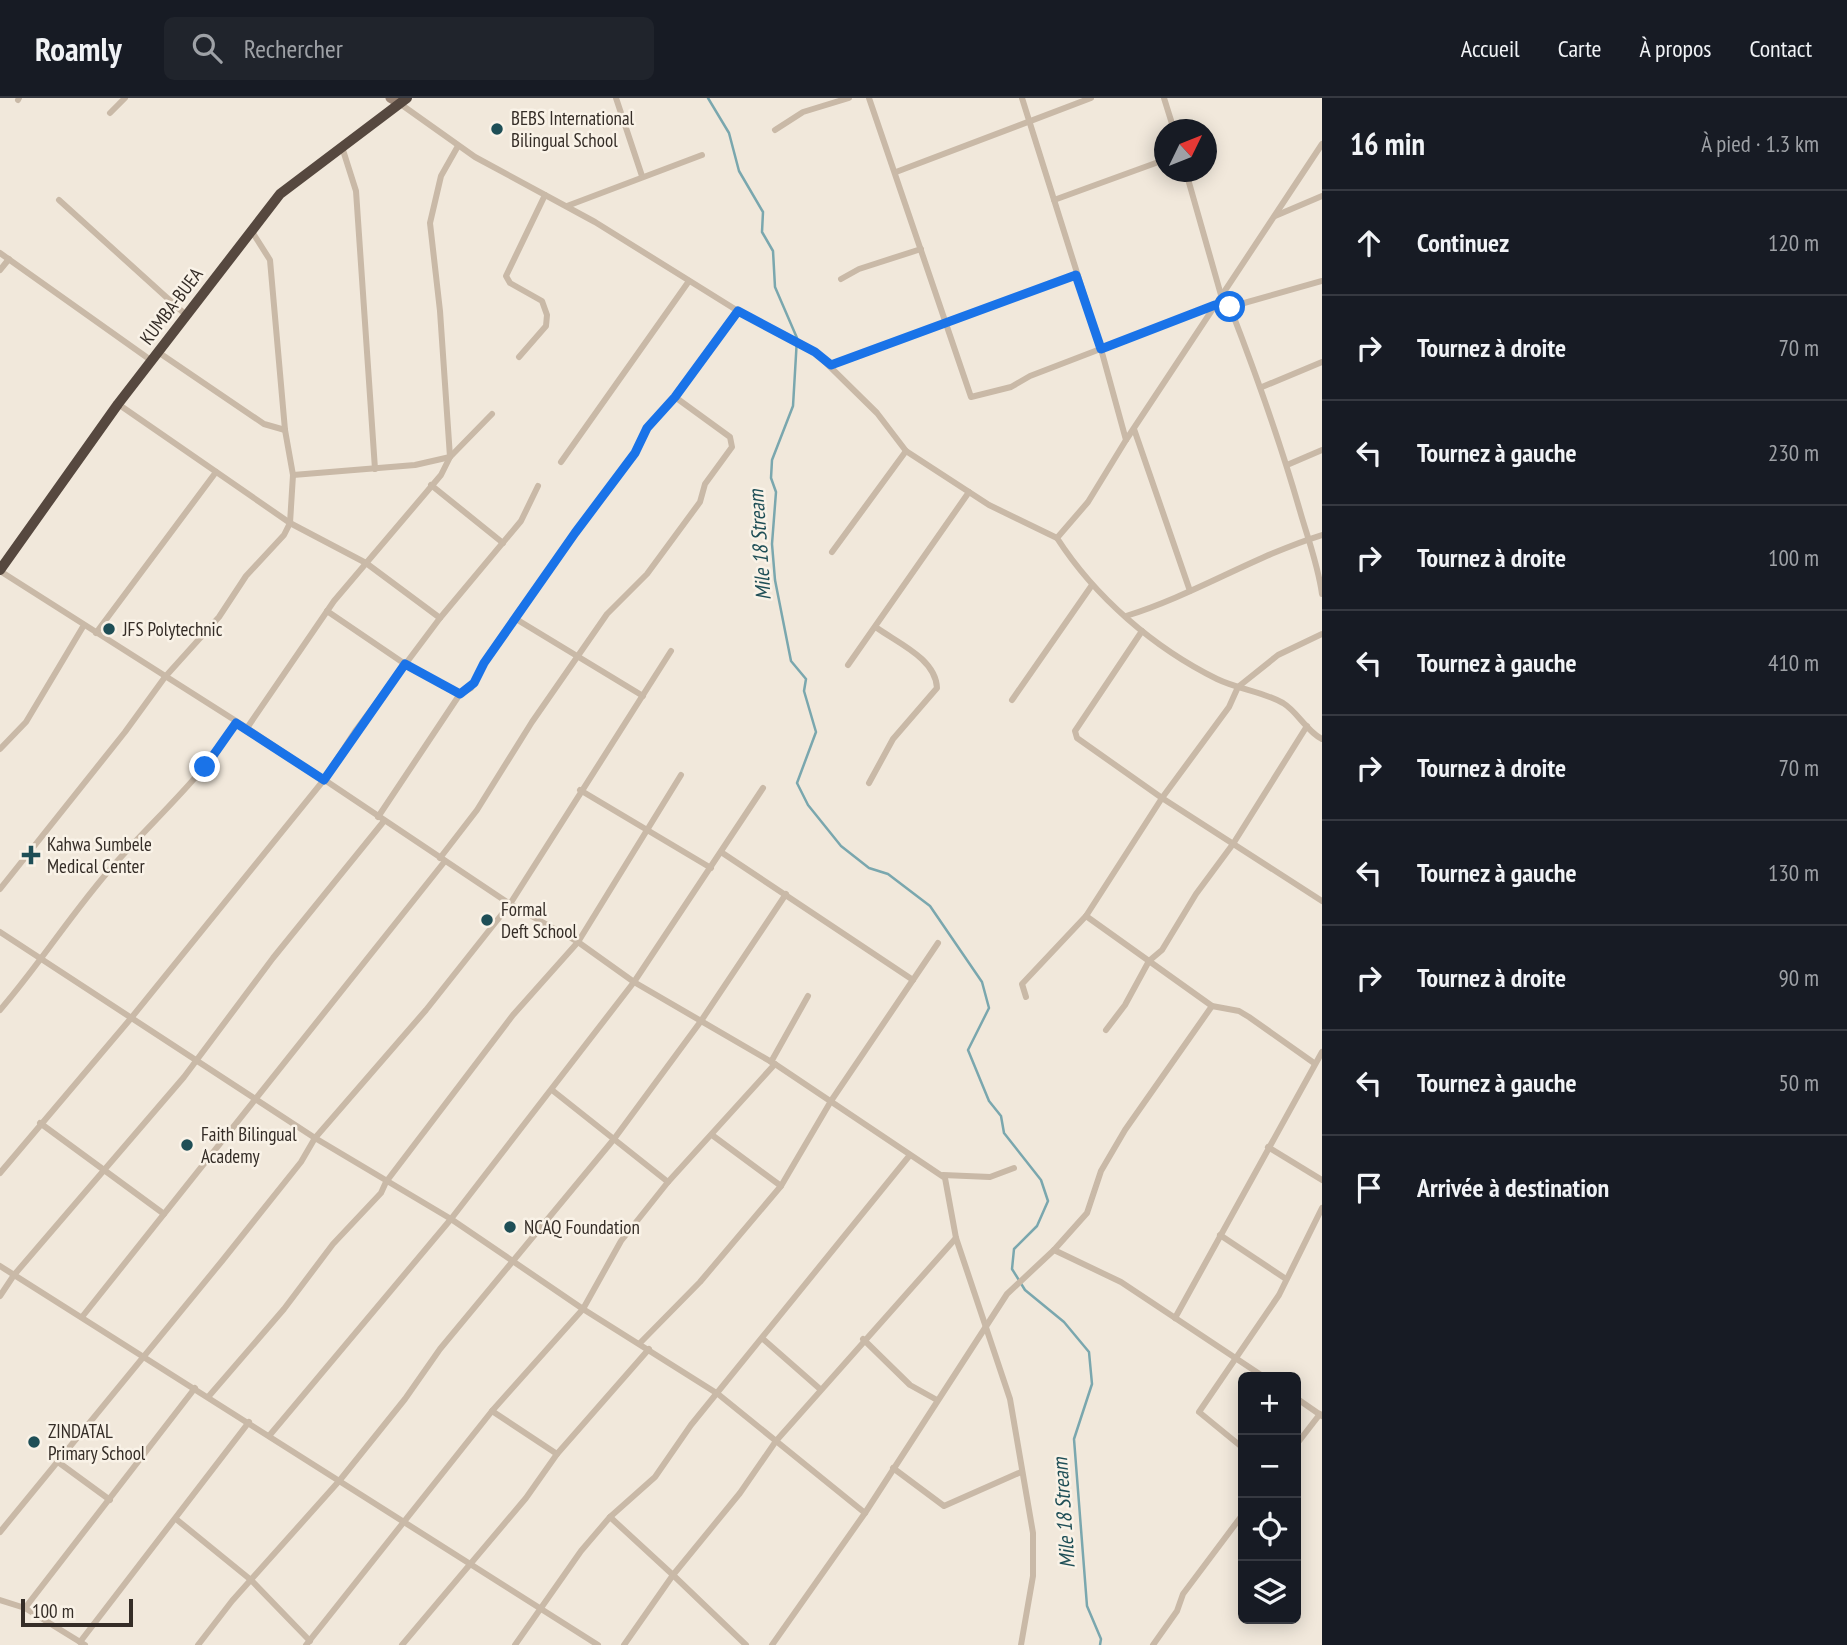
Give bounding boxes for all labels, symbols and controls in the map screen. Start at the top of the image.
search box [164,17,654,80]
text: Roamly [35,27,122,70]
icon: search [188,29,226,67]
text: Rechercher [244,32,343,65]
text: Accueil [1461,33,1520,64]
text: Carte [1558,33,1601,64]
text: À propos [1639,33,1711,64]
text: Contact [1749,33,1812,64]
place label: BEBS International Bilingual School [511,106,635,152]
north arrow [1154,119,1217,182]
marker: BEBS International Bilingual School [489,121,505,137]
text: 16 min [1350,124,1425,163]
text: À pied · 1.3 km [1701,129,1819,158]
icon: ahead [1350,224,1388,262]
text: Continuez [1417,226,1509,259]
text: 120 m [1768,228,1819,257]
street label: KUMBA-BUEA [134,263,208,349]
route start [1214,291,1245,322]
icon: right [1350,329,1388,367]
text: Tournez à droite [1417,331,1566,364]
text: 70 m [1778,333,1819,362]
icon: left [1350,434,1388,472]
text: Tournez à gauche [1417,436,1577,469]
text: 230 m [1768,438,1819,467]
water label: Mile 18 Stream [742,488,777,601]
icon: right [1350,539,1388,577]
text: Tournez à droite [1417,541,1566,574]
text: 100 m [1768,543,1819,572]
place label: JFS Polytechnic [122,617,223,641]
marker: JFS Polytechnic [101,621,117,637]
icon: left [1350,644,1388,682]
text: Tournez à gauche [1417,646,1577,679]
text: 410 m [1768,648,1819,677]
icon: right [1350,749,1388,787]
route end [189,751,220,782]
text: Tournez à droite [1417,751,1566,784]
text: 70 m [1778,753,1819,782]
place label: Kahwa Sumbele Medical Center [47,832,152,878]
marker: Kahwa Sumbele Medical Center [21,845,41,865]
icon: left [1350,854,1388,892]
text: Tournez à gauche [1417,856,1577,889]
text: 130 m [1768,858,1819,887]
place label: Formal Deft School [501,897,577,943]
marker: Formal Deft School [479,912,495,928]
icon: right [1350,959,1388,997]
text: Tournez à droite [1417,961,1566,994]
text: 90 m [1778,963,1819,992]
icon: left [1350,1064,1388,1102]
text: Tournez à gauche [1417,1066,1577,1099]
text: 50 m [1778,1068,1819,1097]
place label: Faith Bilingual Academy [201,1122,297,1168]
marker: Faith Bilingual Academy [179,1137,195,1153]
icon: arrive [1350,1169,1388,1207]
text: Arrivée à destination [1417,1171,1609,1204]
place label: NCAQ Foundation [524,1215,640,1239]
marker: NCAQ Foundation [502,1219,518,1235]
map controls [1238,1372,1301,1624]
button: + [1238,1372,1301,1435]
place label: ZINDATAL Primary School [48,1419,146,1465]
marker: ZINDATAL Primary School [26,1434,42,1450]
button: − [1238,1435,1301,1498]
water label: Mile 18 Stream [1046,1456,1081,1569]
button: locate [1238,1498,1301,1561]
button: layers [1238,1561,1301,1624]
scale bar [21,1596,133,1628]
text: 100 m [32,1599,74,1623]

